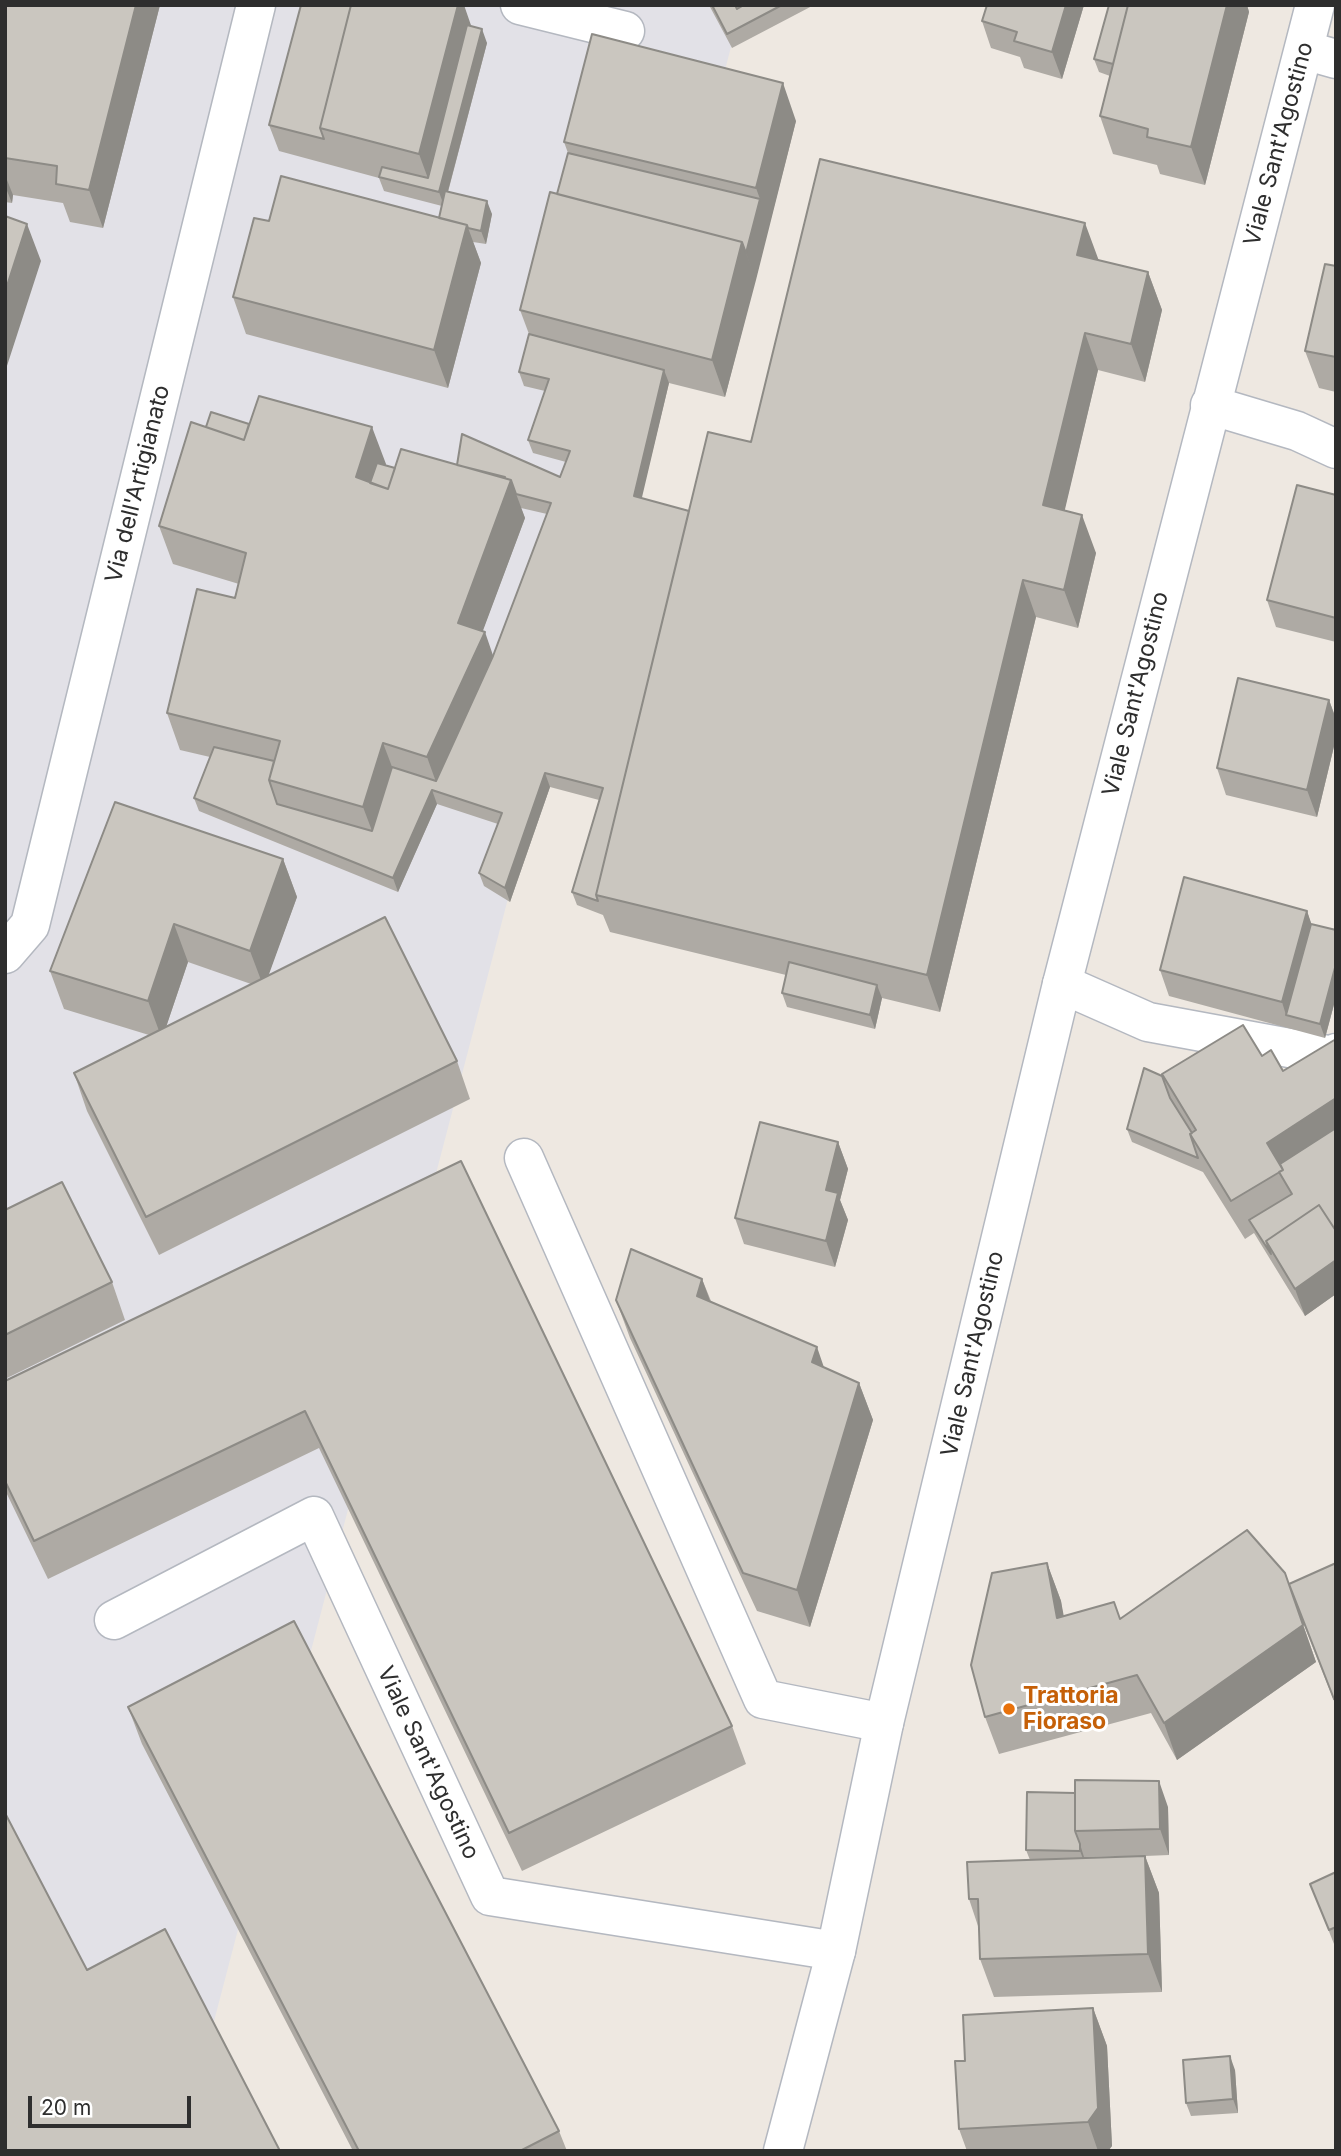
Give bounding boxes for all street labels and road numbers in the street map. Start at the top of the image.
street label: Viale Sant'Agostino [1238,39,1320,249]
street label: Via dell'Artigianato [100,382,176,586]
street label: Viale Sant'Agostino [1097,589,1175,799]
street label: Viale Sant'Agostino [936,1249,1010,1459]
street label: Viale Sant'Agostino [371,1662,485,1864]

